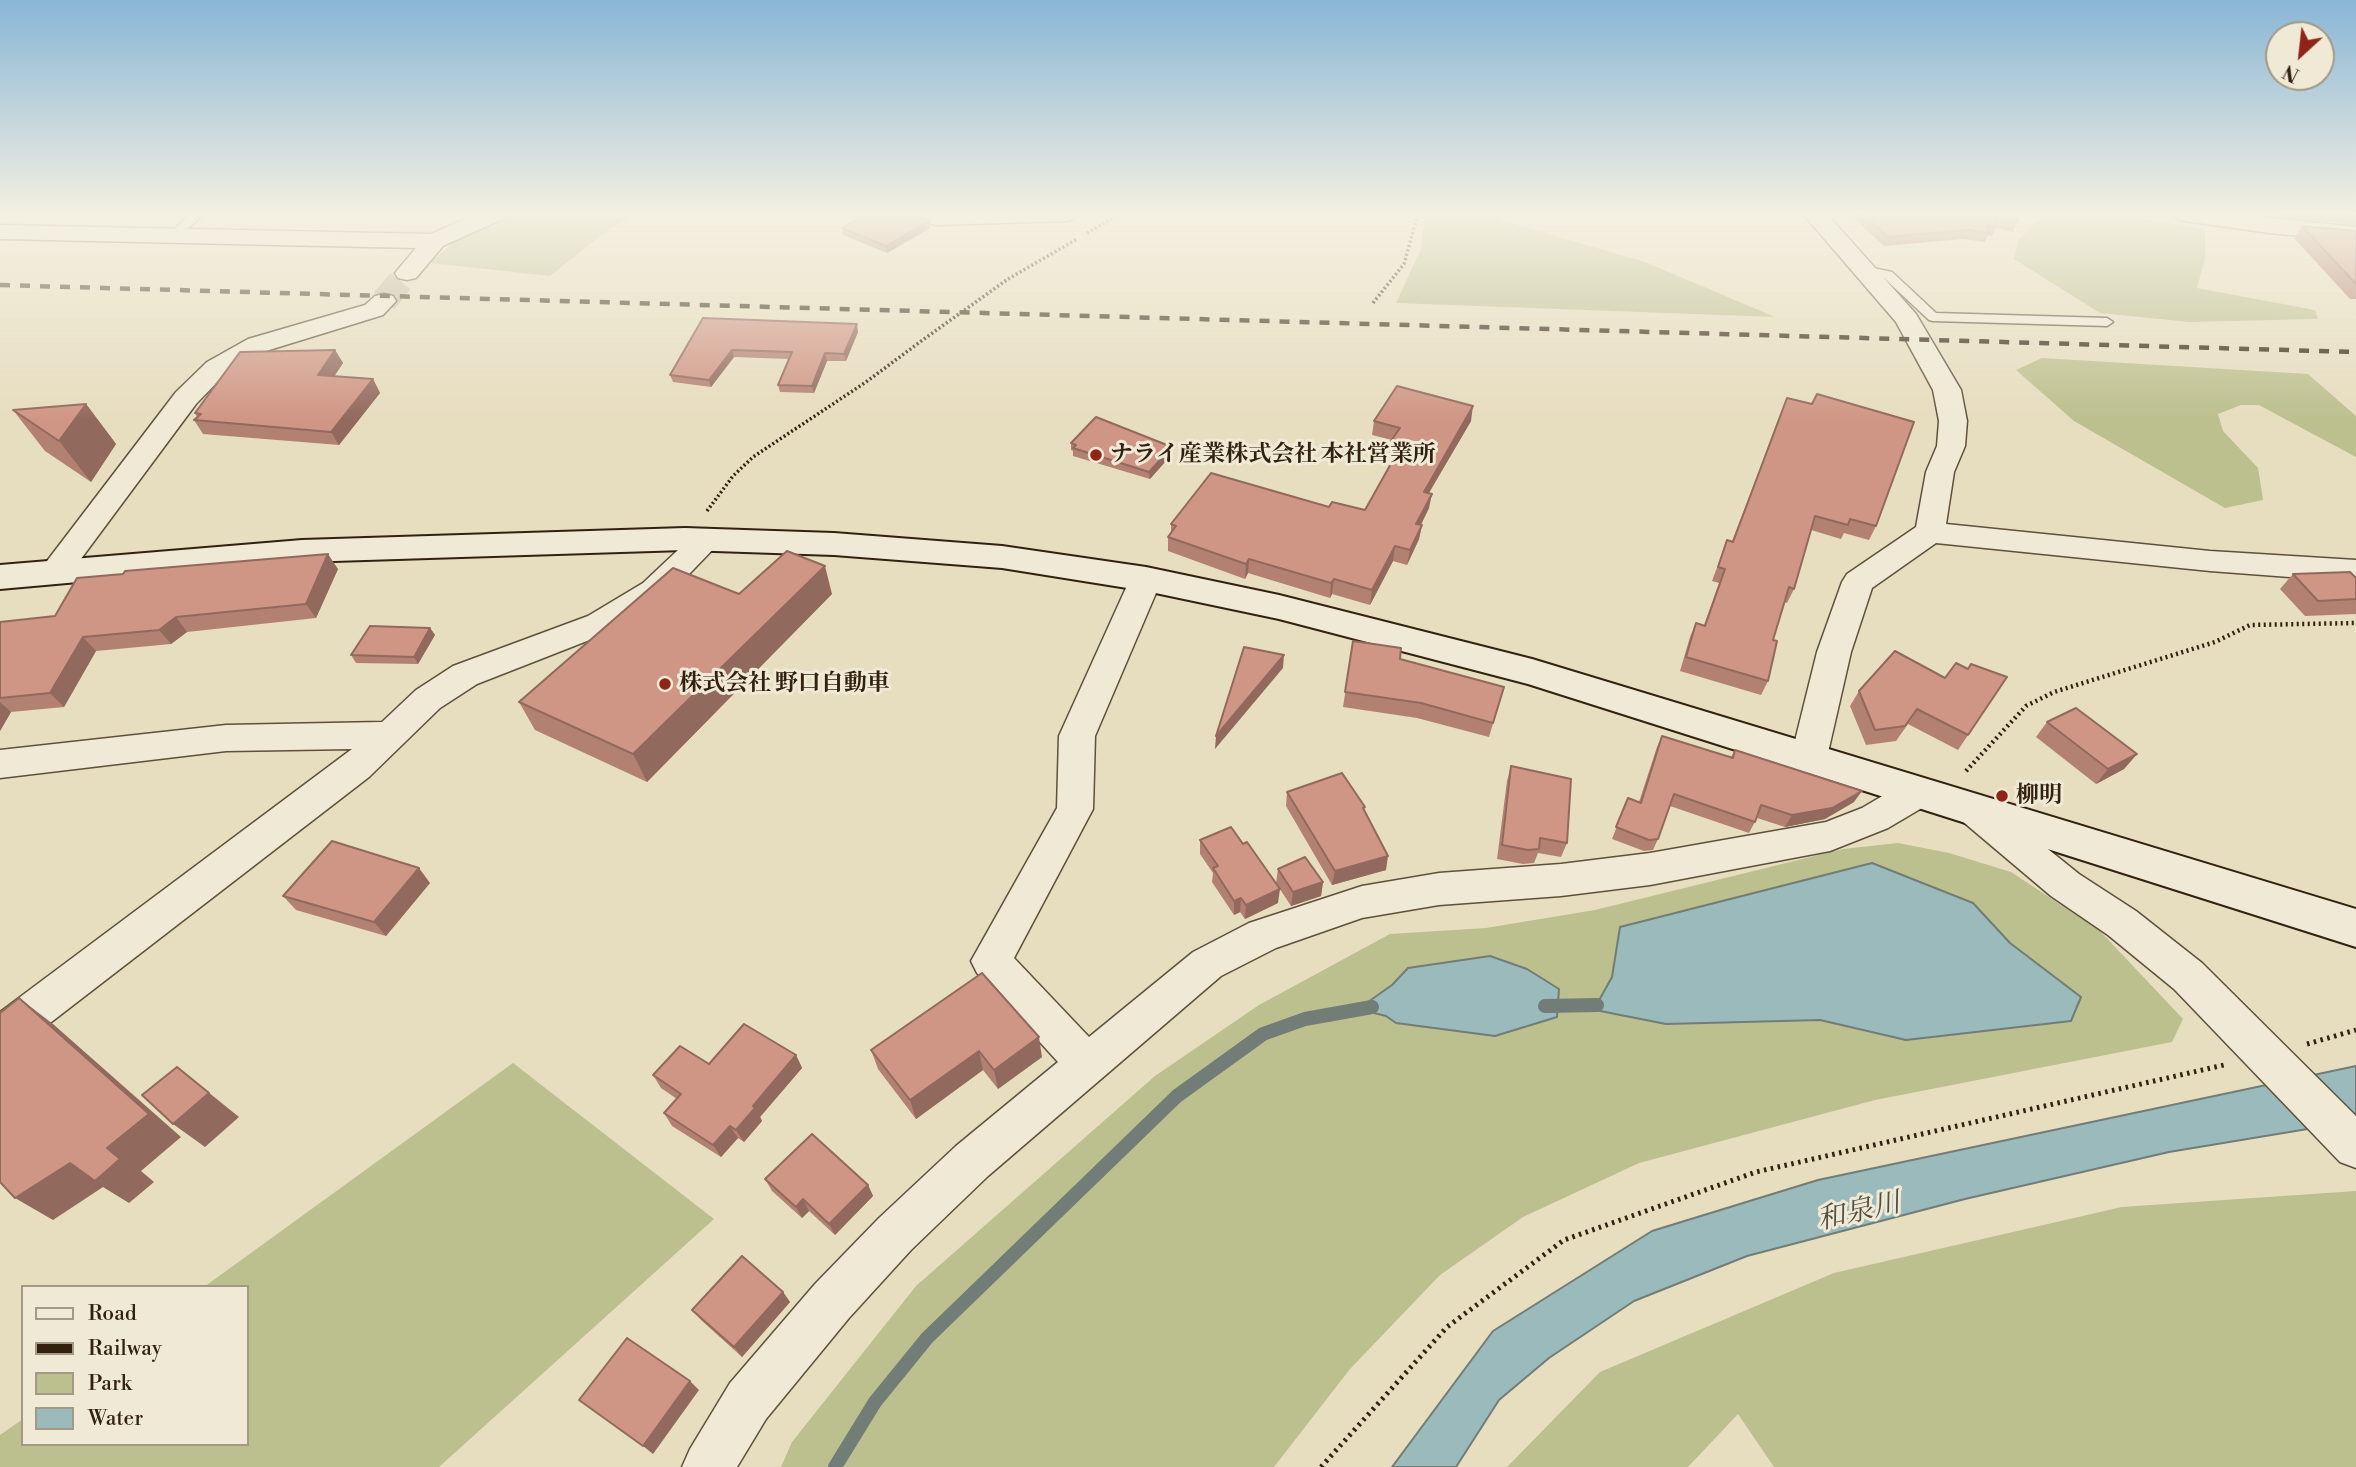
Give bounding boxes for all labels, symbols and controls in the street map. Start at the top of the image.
north arrow [2265,21,2335,91]
text: N [2279,59,2304,87]
place label: ナライ産業株式会社 本社営業所 [1110,441,1436,469]
marker: ナライ産業株式会社 本社営業所 [1088,447,1104,463]
place label: 株式会社 野口自動車 [679,670,890,698]
marker: 株式会社 野口自動車 [657,676,673,692]
place label: 柳明 [2016,782,2062,810]
marker: 柳明 [1994,788,2010,804]
water label: 和泉川 [1814,1187,1904,1239]
legend [21,1285,248,1446]
text: Road [88,1301,137,1327]
text: Railway [88,1336,162,1362]
text: Park [88,1371,132,1397]
text: Water [88,1406,143,1432]

